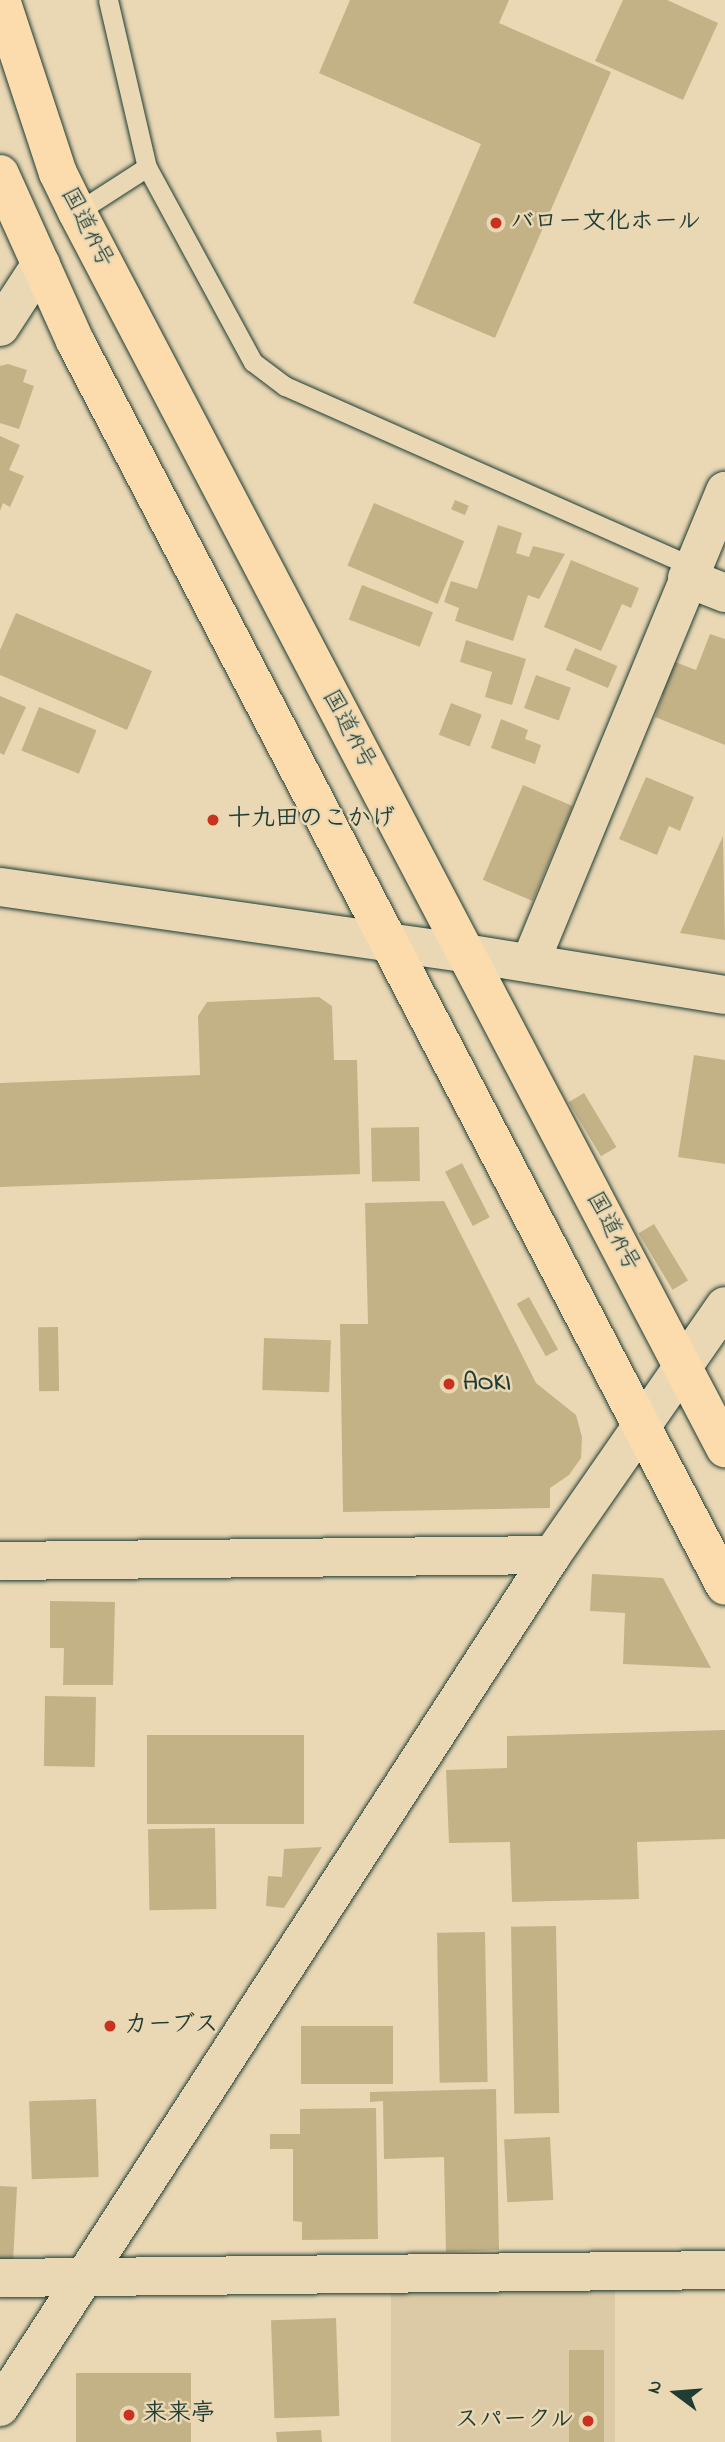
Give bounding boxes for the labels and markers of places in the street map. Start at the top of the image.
place label: バロー文化ホール [510,209,702,237]
marker: バロー文化ホール [488,215,504,231]
place label: 十九田のこかげ [227,806,395,834]
marker: 十九田のこかげ [205,812,221,828]
place label: AOKI [463,1370,511,1398]
marker: AOKI [441,1376,457,1392]
place label: カーブス [124,2012,220,2040]
marker: カーブス [102,2018,118,2034]
place label: 来来亭 [143,2401,215,2429]
marker: 来来亭 [121,2407,137,2423]
place label: スパークル [454,2407,574,2435]
marker: スパークル [580,2413,596,2429]

